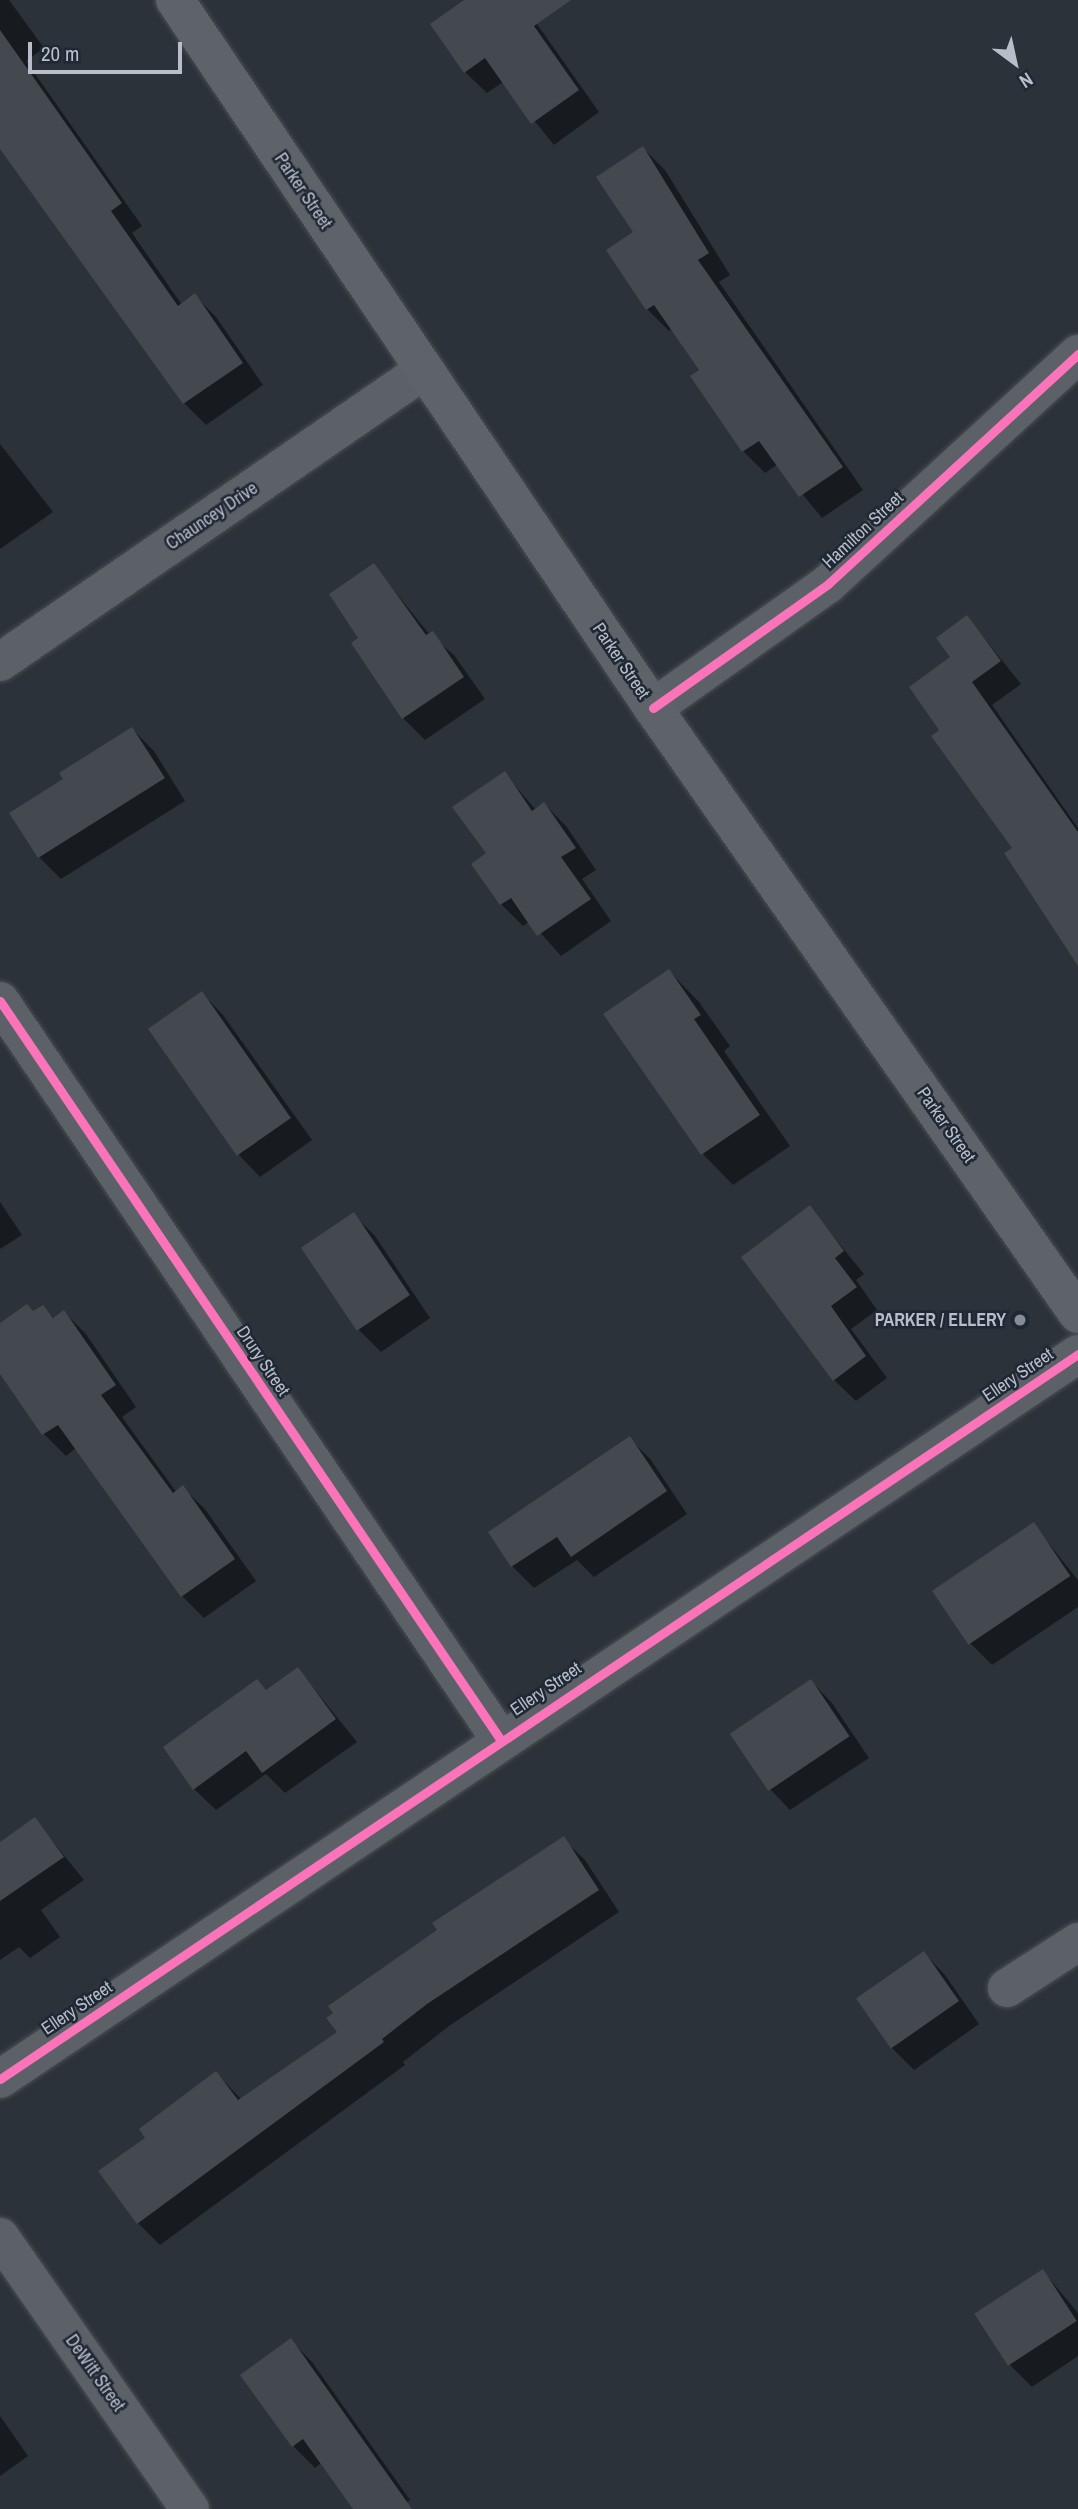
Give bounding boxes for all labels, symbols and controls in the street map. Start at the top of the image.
scale bar [32,28,186,72]
north arrow [980,28,1050,98]
text: 20 m [41,39,79,68]
text: N [1015,67,1038,95]
street label: Parker Street [270,149,336,233]
street label: Chauncey Drive [162,477,262,555]
street label: Hamilton Street [818,487,908,573]
street label: Parker Street [588,619,654,703]
street label: Parker Street [912,1083,980,1167]
place label: PARKER / ELLERY [875,1309,1006,1331]
marker: PARKER / ELLERY [1012,1312,1028,1328]
street label: Drury Street [232,1322,294,1400]
street label: Ellery Street [979,1344,1057,1406]
street label: Ellery Street [507,1658,585,1720]
street label: Ellery Street [38,1977,116,2039]
street label: DeWitt Street [61,2331,129,2415]

